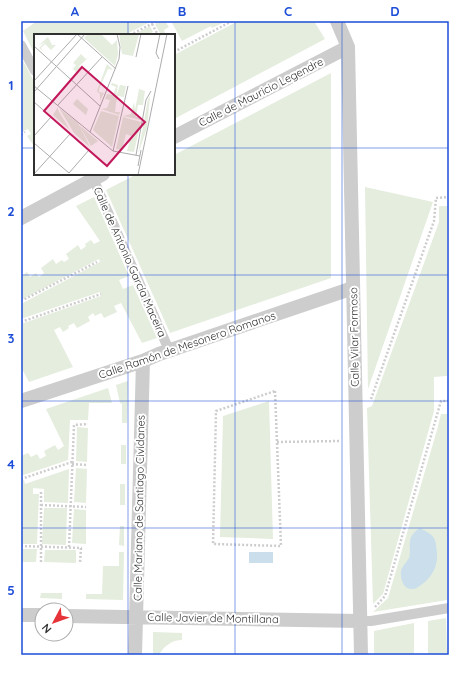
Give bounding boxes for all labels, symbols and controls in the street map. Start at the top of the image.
text: A [71,3,80,19]
text: B [178,3,186,19]
text: C [284,3,292,19]
text: D [390,3,400,19]
inset map [34,34,175,175]
street label: Calle de Mauricio Legendre [196,54,326,130]
text: 1 [8,77,14,93]
street label: Calle de Antonio García Maceira [90,185,170,339]
text: 2 [7,203,15,219]
street label: Calle Vilar Formoso [346,287,362,387]
street label: Calle Ramón de Mesonero Romanos [97,308,277,382]
text: 3 [8,330,15,346]
street label: Calle Mariano de Santiago Cividanes [130,415,148,601]
text: 4 [7,456,15,472]
text: 5 [7,582,15,598]
north arrow [34,602,74,642]
street label: Calle Javier de Montillana [147,610,279,626]
text: N [39,621,54,636]

